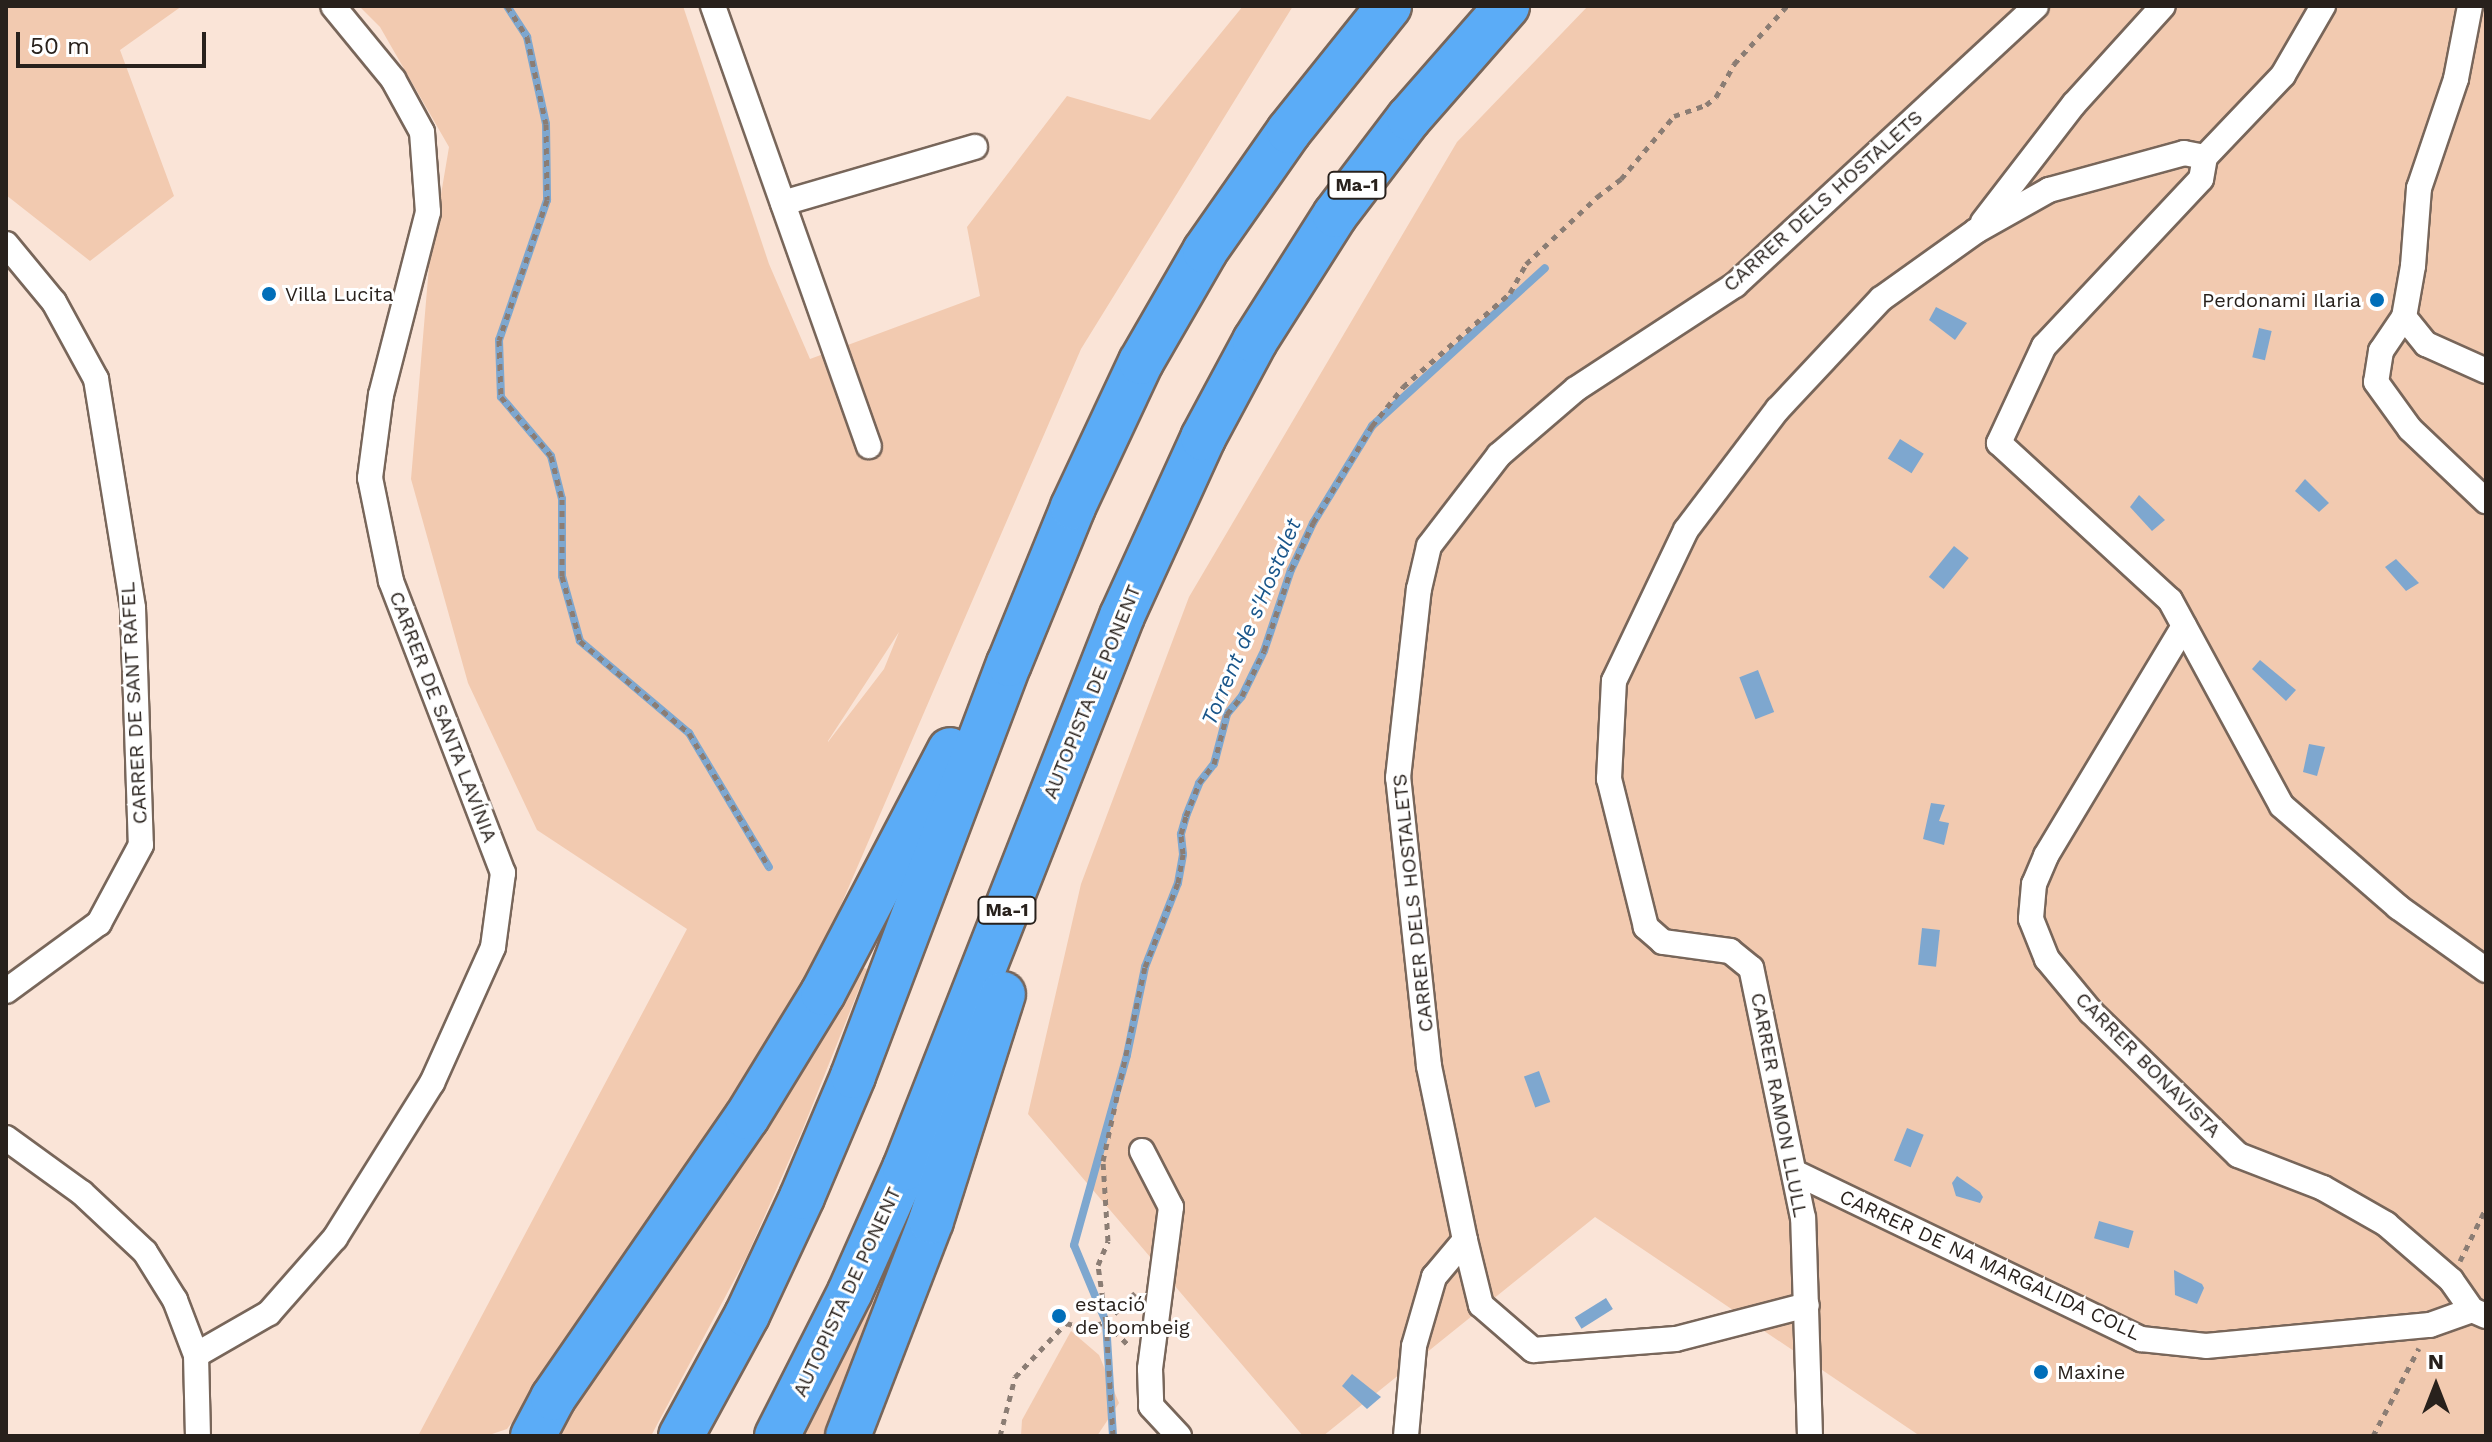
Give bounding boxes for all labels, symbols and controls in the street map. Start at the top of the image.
scale bar [20,16,210,66]
text: 50 m [30,32,90,60]
street label: CARRER DELS HOSTALETS [1719,105,1927,297]
road number: Ma-1 [1327,171,1387,199]
place label: Villa Lucita [285,282,394,306]
marker: Villa Lucita [260,285,278,303]
place label: Perdonami Ilaria [2202,288,2361,312]
marker: Perdonami Ilaria [2368,291,2386,309]
water label: Torrent de s'Hostalet [1195,515,1307,729]
street label: CARRER DE SANT RAFEL [116,581,152,825]
street label: AUTOPISTA DE PONENT [1038,581,1146,803]
street label: CARRER DE SANTA LAVÍNIA [384,588,502,846]
street label: CARRER DELS HOSTALETS [1388,773,1438,1033]
road number: Ma-1 [977,896,1037,924]
street label: CARRER BONAVISTA [2070,987,2226,1143]
street label: CARRER RAMON LLULL [1745,991,1813,1219]
street label: AUTOPISTA DE PONENT [788,1183,906,1401]
street label: CARRER DE NA MARGALIDA COLL [1835,1184,2145,1346]
place label: estació de bombeig [1075,1292,1190,1339]
marker: estació de bombeig [1050,1307,1068,1325]
north arrow [2396,1346,2476,1426]
text: N [2428,1349,2444,1374]
place label: Maxine [2057,1360,2125,1384]
marker: Maxine [2032,1363,2050,1381]

